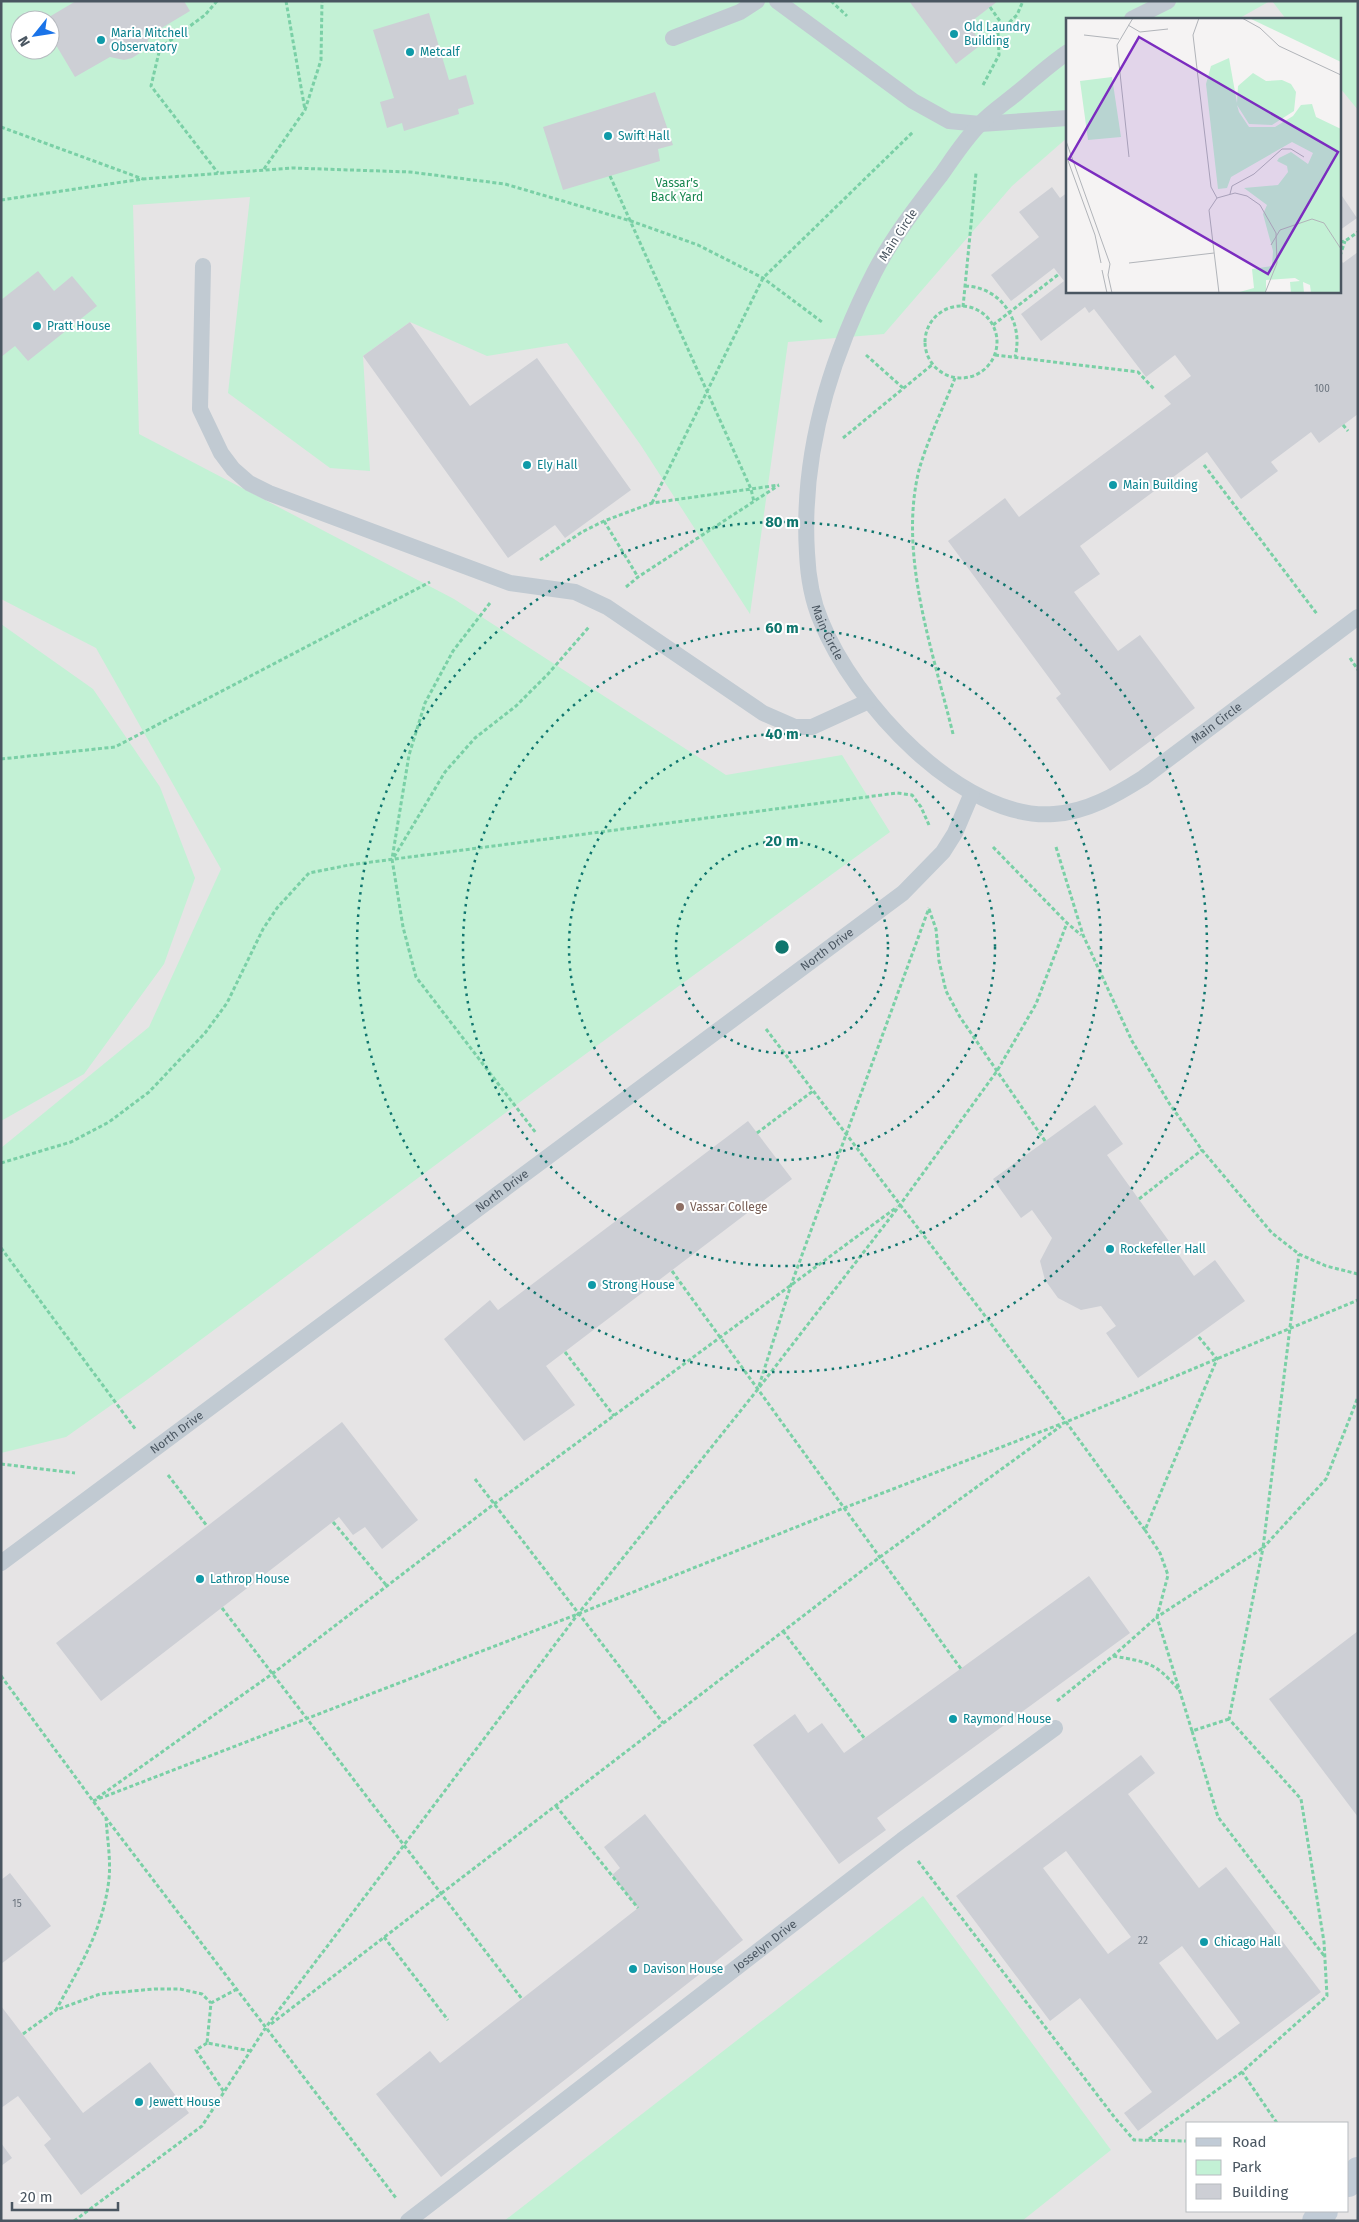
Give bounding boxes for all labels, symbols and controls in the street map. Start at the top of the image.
north arrow [10,10,60,60]
inset map [1066,18,1342,292]
place label: Old Laundry Building [964,20,1030,48]
place label: Maria Mitchell Observatory [111,26,188,54]
marker: Old Laundry Building [948,28,960,40]
text: N [14,33,34,50]
marker: Maria Mitchell Observatory [95,34,107,46]
place label: Metcalf [420,45,461,59]
marker: Metcalf [404,46,416,58]
place label: Swift Hall [618,129,670,143]
marker: Swift Hall [602,130,614,142]
park label: Vassar's Back Yard [651,176,703,204]
street label: Main Circle [876,206,920,264]
place label: Pratt House [47,319,111,333]
marker: Pratt House [31,320,43,332]
house number: 100 [1314,383,1330,395]
place label: Ely Hall [537,458,578,472]
marker: Ely Hall [521,459,533,471]
place label: Main Building [1123,478,1198,492]
marker: Main Building [1107,479,1119,491]
text: 80 m [765,513,799,531]
street label: Main Circle [809,603,846,663]
text: 60 m [765,619,799,637]
street label: Main Circle [1189,699,1245,746]
text: 40 m [765,725,799,743]
text: 20 m [766,832,798,850]
street label: North Drive [798,925,856,974]
centre of rings [773,938,791,956]
street label: North Drive [473,1167,531,1215]
place label: Vassar College [690,1200,768,1214]
marker: Vassar College [674,1201,686,1213]
place label: Rockefeller Hall [1120,1242,1206,1256]
marker: Rockefeller Hall [1104,1243,1116,1255]
place label: Strong House [602,1278,675,1292]
marker: Strong House [586,1279,598,1291]
street label: North Drive [148,1408,206,1457]
place label: Lathrop House [210,1572,290,1586]
marker: Lathrop House [194,1573,206,1585]
place label: Raymond House [963,1712,1051,1726]
marker: Raymond House [947,1713,959,1725]
house number: 15 [12,1898,22,1910]
street label: Josselyn Drive [731,1917,800,1974]
house number: 22 [1138,1935,1148,1947]
place label: Chicago Hall [1214,1935,1281,1949]
marker: Chicago Hall [1198,1936,1210,1948]
place label: Davison House [643,1962,723,1976]
marker: Davison House [627,1963,639,1975]
place label: Jewett House [149,2095,221,2109]
marker: Jewett House [133,2096,145,2108]
legend [1186,2122,1349,2212]
text: Road [1232,2133,1267,2151]
text: Park [1232,2158,1262,2176]
scale bar [12,2180,119,2212]
text: Building [1232,2183,1288,2201]
text: 20 m [20,2188,53,2206]

